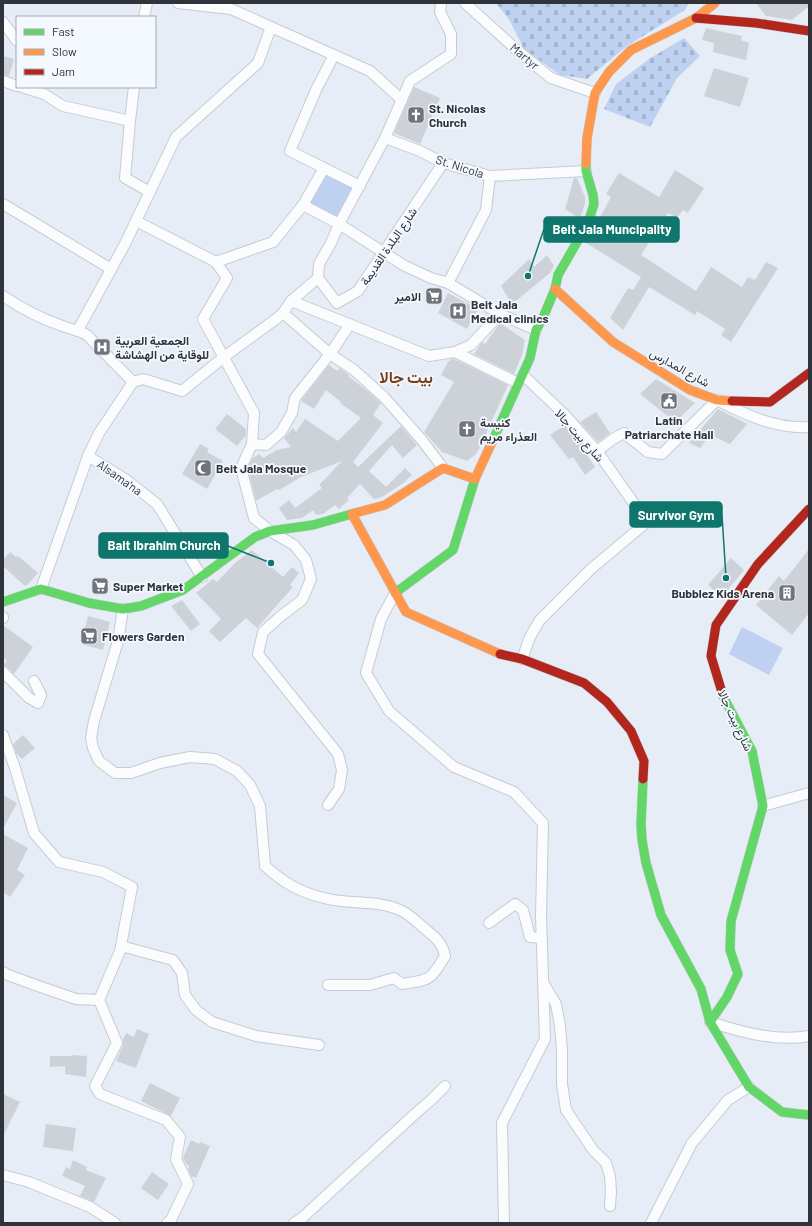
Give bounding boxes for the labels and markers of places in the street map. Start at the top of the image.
place label: St. Nicolas Church [429,101,486,129]
church icon: St. Nicolas Church [406,105,426,125]
callout: Beit Jala Muncipality [544,217,679,242]
supermarket icon: الامير [424,286,444,306]
place label: الامير [394,289,421,305]
place label: Beit Jala Medical clinics [471,297,549,325]
hospital icon: Beit Jala Medical clinics [448,301,468,321]
place label: الجمعية العربية للوقاية من الهشاشة [115,333,209,363]
hospital icon: الجمعية العربية للوقاية من الهشاشة [92,337,112,357]
public building icon: Latin Patriarchate Hall [659,391,679,411]
place label: Latin Patriarchate Hall [625,413,713,441]
place label: كنيسة العذراء مريم [480,415,537,445]
church icon: كنيسة العذراء مريم [457,419,477,439]
mosque icon: Beit Jala Mosque [193,458,213,478]
place label: Beit Jala Mosque [216,461,307,475]
callout: Survivor Gym [630,502,722,527]
callout: Bait Ibrahim Church [99,533,228,558]
supermarket icon: Super Market [90,576,110,596]
place label: Super Market [113,579,184,593]
building icon: Bubblez Kids Arena [777,583,797,603]
place label: Bubblez Kids Arena [671,586,774,600]
supermarket icon: Flowers Garden [79,626,99,646]
place label: Flowers Garden [102,629,184,643]

